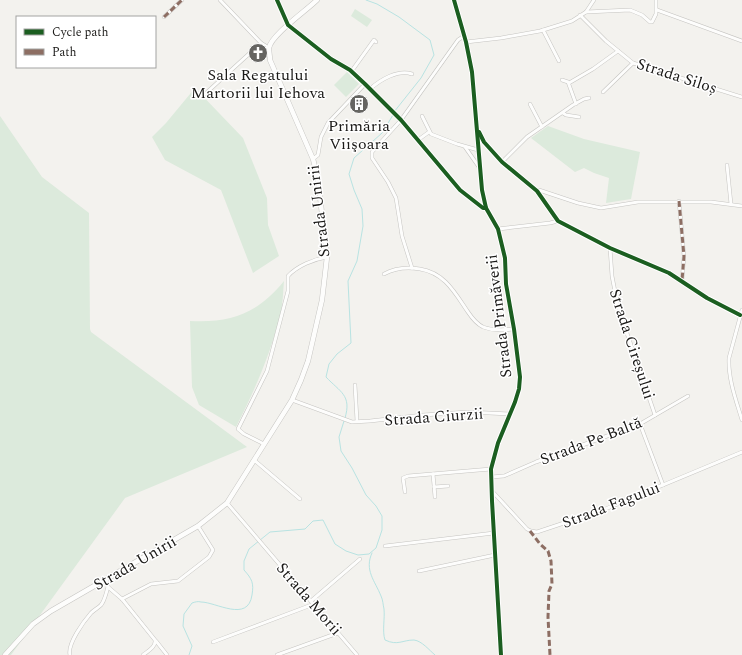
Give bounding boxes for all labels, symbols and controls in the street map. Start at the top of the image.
legend [16,16,156,68]
text: Cycle path [52,23,109,42]
church icon: Sala Regatului Martorii lui Iehova [247,42,269,64]
text: Path [52,43,77,62]
street label: Strada Siloș [634,52,720,100]
place label: Sala Regatului Martorii lui Iehova [191,63,325,105]
building icon: Primăria Viişoara [348,93,370,115]
place label: Primăria Viişoara [328,114,390,156]
street label: Strada Unirii [301,163,337,259]
street label: Strada Primăverii [480,253,518,379]
street label: Strada Cireșului [603,286,661,402]
street label: Strada Ciurzii [384,402,484,432]
street label: Strada Pe Baltă [536,410,646,471]
street label: Strada Fagului [559,475,663,535]
street label: Strada Unirii [89,529,181,597]
street label: Strada Morii [270,557,348,641]

